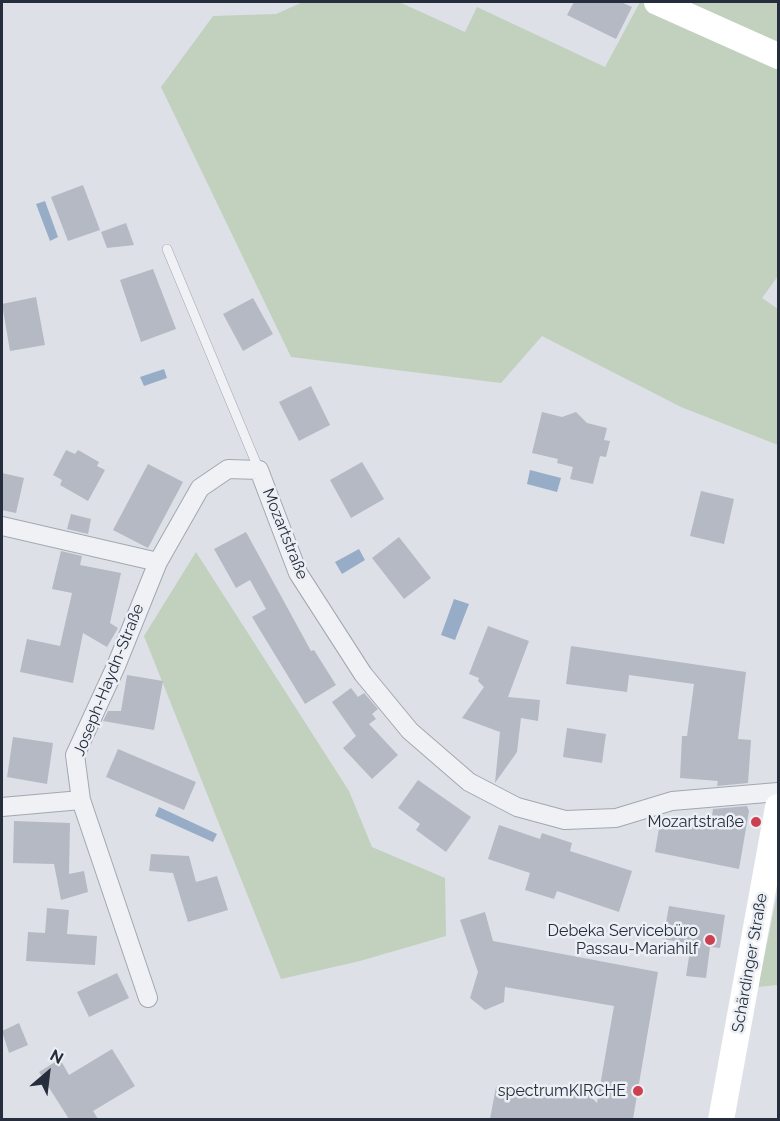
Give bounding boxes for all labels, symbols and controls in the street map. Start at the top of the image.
street label: Mozartstraße [258,486,312,582]
street label: Joseph-Haydn-Straße [70,601,148,759]
place label: Mozartstraße [648,812,744,832]
marker: Mozartstraße [749,815,763,829]
street label: Schärdinger Straße [728,892,772,1034]
place label: Debeka Servicebüro Passau-Mariahilf [548,921,698,959]
marker: Debeka Servicebüro Passau-Mariahilf [703,933,717,947]
north arrow [18,1043,78,1103]
text: N [47,1045,67,1068]
place label: spectrumKIRCHE [498,1081,626,1101]
marker: spectrumKIRCHE [631,1084,645,1098]

